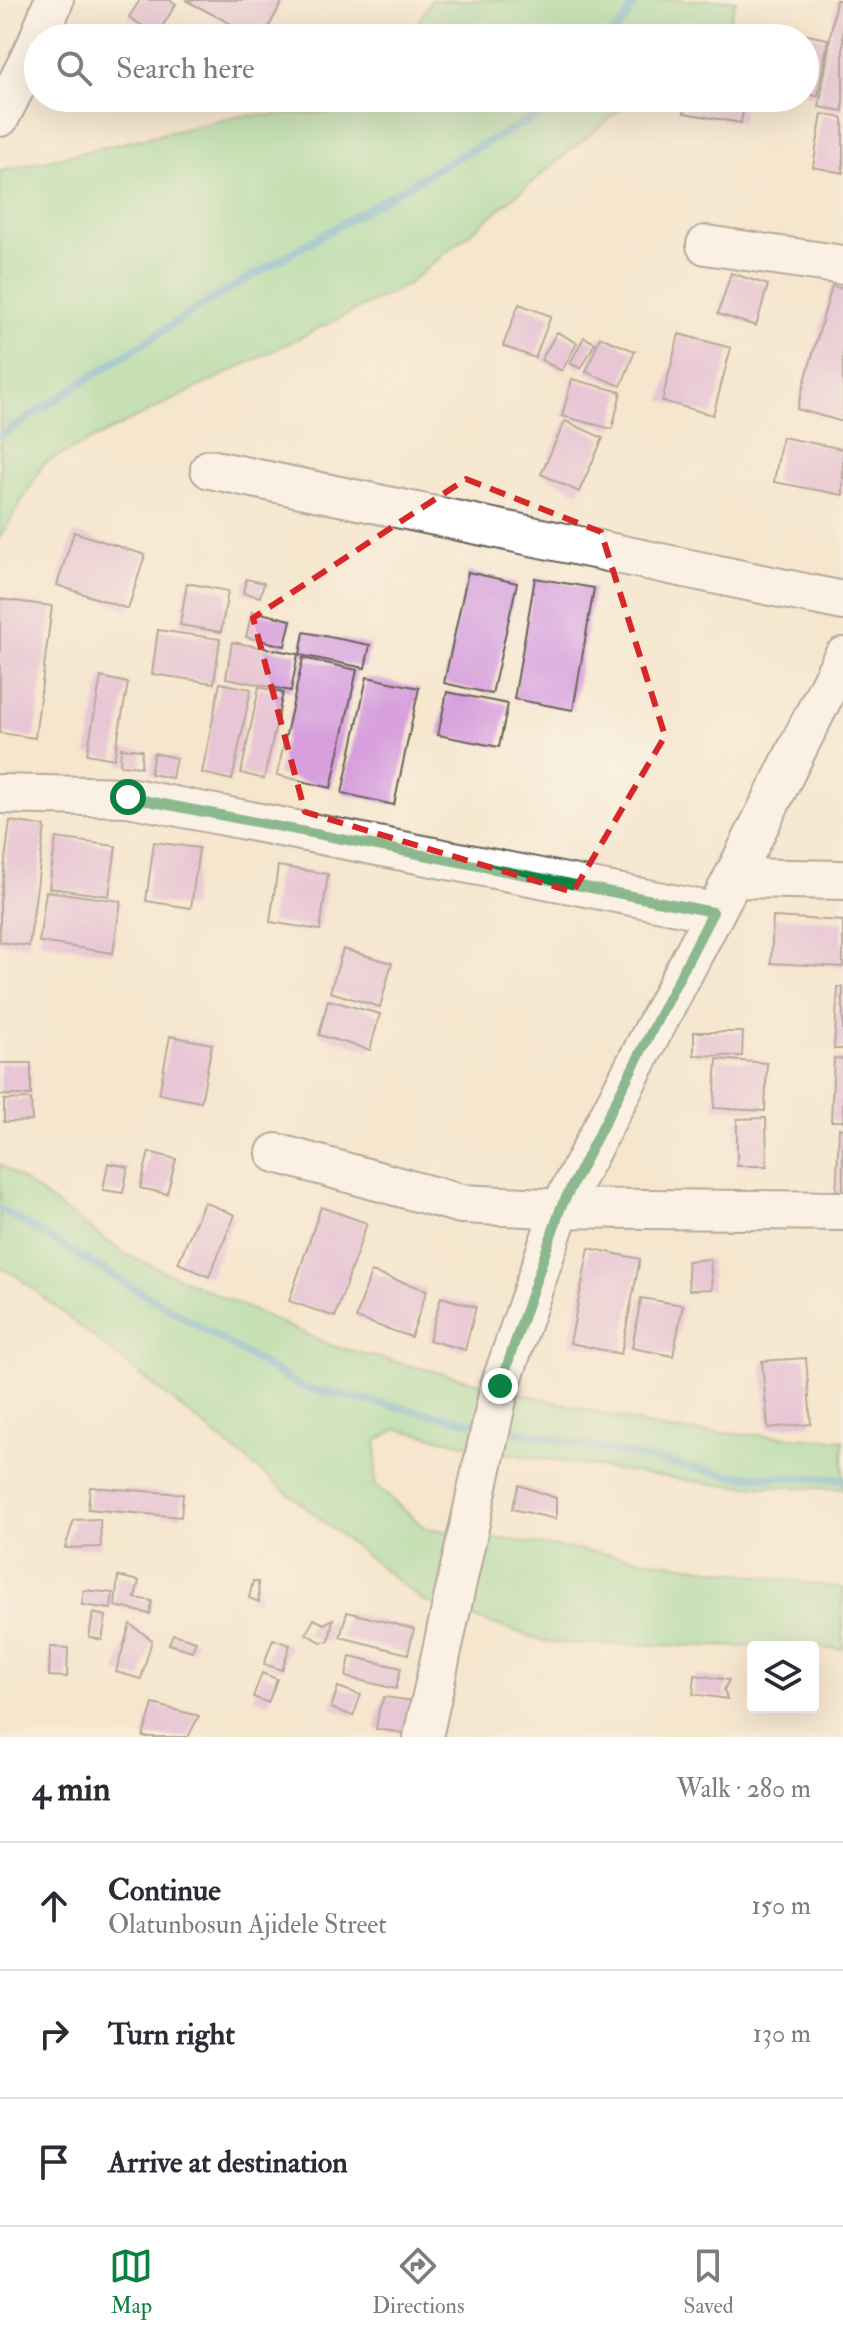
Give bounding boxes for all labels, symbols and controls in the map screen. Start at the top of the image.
search box [24,24,819,112]
icon: search [52,46,96,90]
text: Search here [116,50,255,87]
route start [110,779,146,815]
route end [482,1368,518,1404]
map controls [747,1641,819,1713]
button: layers [747,1641,819,1713]
text: 4 min [32,1768,110,1811]
text: Walk · 280 m [677,1773,811,1805]
text: Continue [108,1872,221,1909]
icon: ahead [32,1884,76,1928]
text: 150 m [752,1890,811,1922]
text: Olatunbosun Ajidele Street [108,1909,387,1941]
icon: right [32,2012,76,2056]
text: Turn right [108,2016,235,2053]
text: 130 m [753,2018,811,2050]
icon: arrive [32,2140,76,2184]
text: Arrive at destination [108,2144,348,2181]
tab: Map [109,2244,153,2320]
tab: Directions [372,2244,465,2320]
tab: Saved [683,2244,734,2320]

